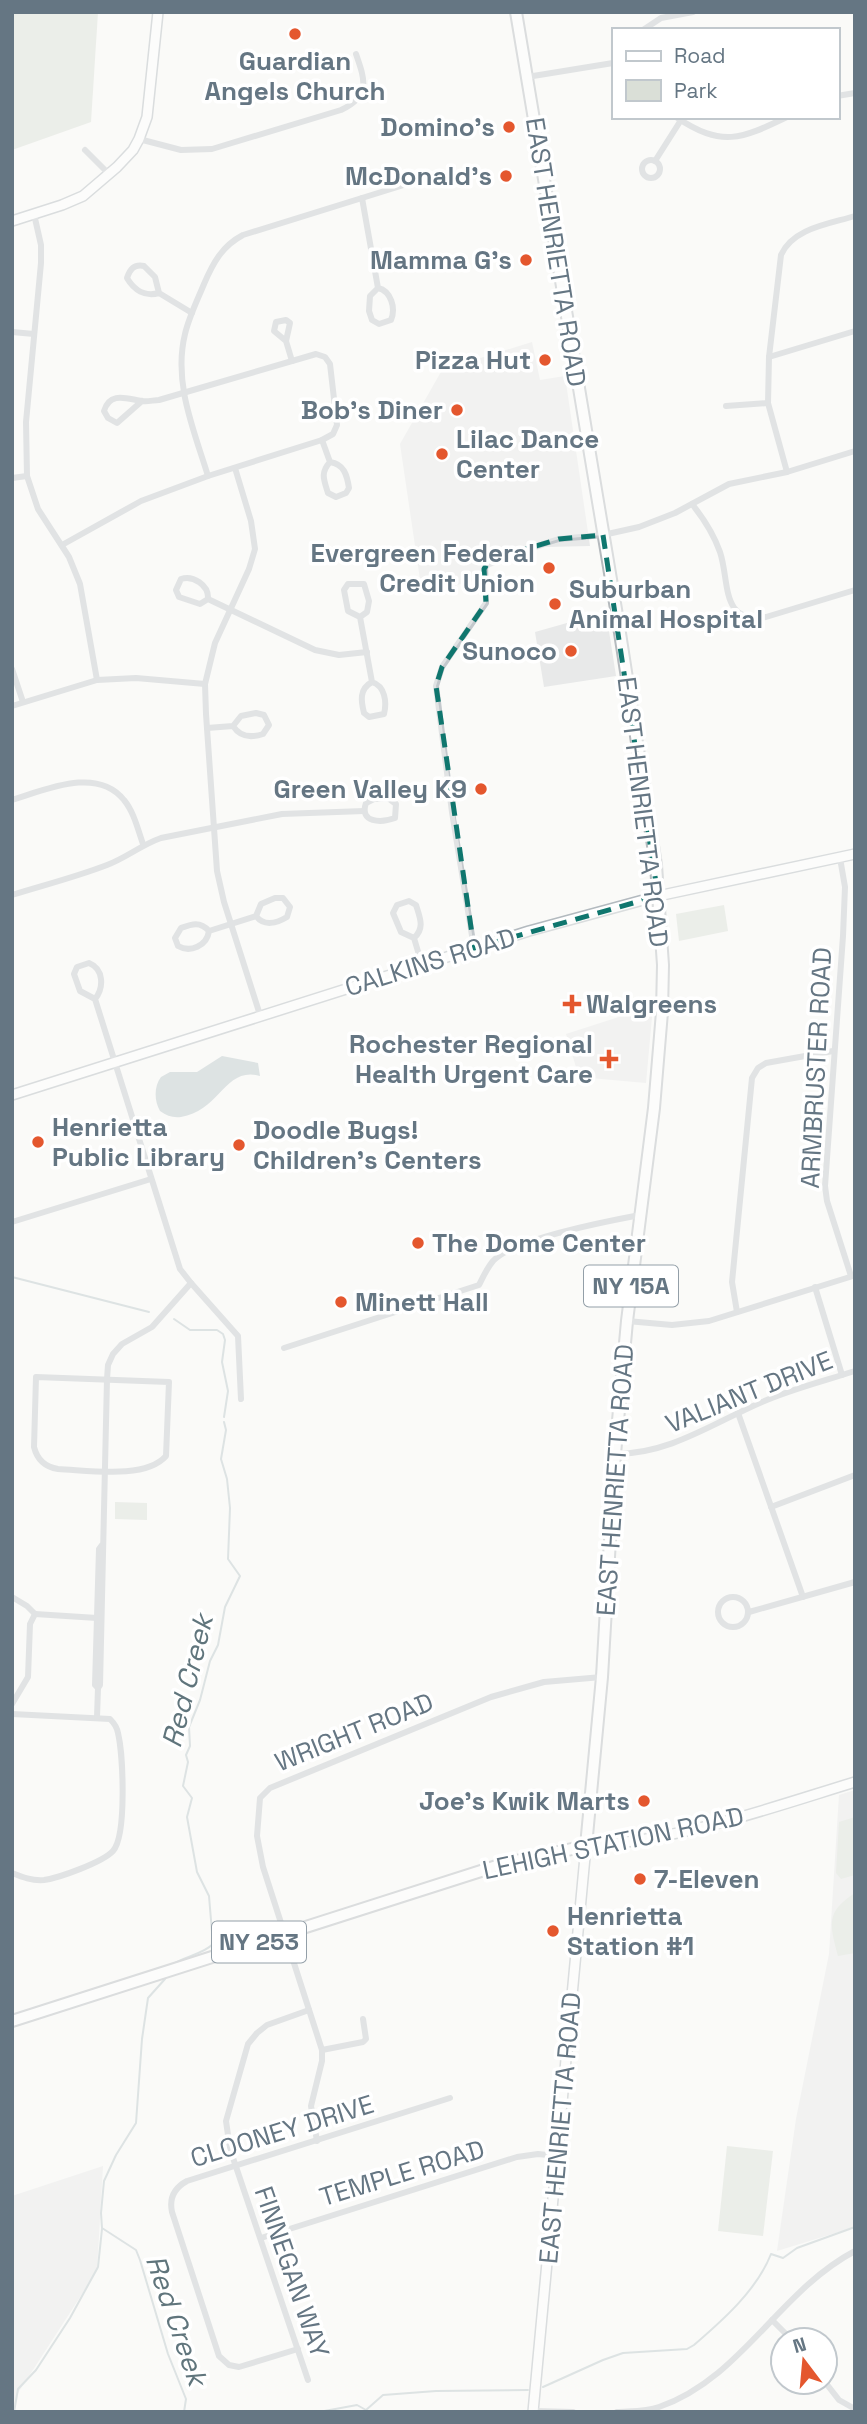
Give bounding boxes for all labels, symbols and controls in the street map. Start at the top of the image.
marker: Guardian Angels Church [287,26,303,42]
legend [612,28,839,119]
text: Road [674,42,726,69]
place label: Guardian Angels Church [205,44,385,108]
text: Park [674,77,718,104]
place label: Domino's [380,110,495,144]
street label: EAST HENRIETTA ROAD [518,115,594,389]
marker: Domino's [501,119,517,135]
place label: McDonald's [345,159,492,193]
marker: McDonald's [498,168,514,184]
place label: Mamma G's [370,243,512,277]
marker: Mamma G's [518,252,534,268]
place label: Pizza Hut [415,343,531,377]
marker: Pizza Hut [537,352,553,368]
place label: Bob's Diner [301,393,443,427]
marker: Bob's Diner [449,402,465,418]
place label: Lilac Dance Center [456,422,599,486]
marker: Lilac Dance Center [434,446,450,462]
place label: Evergreen Federal Credit Union [311,536,535,600]
marker: Evergreen Federal Credit Union [541,560,557,576]
place label: Suburban Animal Hospital [569,572,763,636]
marker: Suburban Animal Hospital [547,596,563,612]
place label: Sunoco [462,634,557,668]
marker: Sunoco [563,643,579,659]
street label: EAST HENRIETTA ROAD [610,675,676,949]
place label: Green Valley K9 [274,772,467,806]
marker: Green Valley K9 [473,781,489,797]
street label: CALKINS ROAD [341,920,519,1004]
street label: ARMBRUSTER ROAD [793,947,839,1189]
place label: Walgreens [586,987,717,1021]
marker: Walgreens [564,996,580,1012]
place label: Rochester Regional Health Urgent Care [349,1027,593,1091]
marker: Rochester Regional Health Urgent Care [599,1049,619,1069]
place label: Henrietta Public Library [52,1110,225,1174]
place label: Doodle Bugs! Children's Centers [253,1113,482,1177]
marker: Henrietta Public Library [30,1134,46,1150]
marker: Doodle Bugs! Children's Centers [231,1137,247,1153]
place label: The Dome Center [432,1226,646,1260]
marker: The Dome Center [410,1235,426,1251]
road number: NY 15A [584,1266,678,1306]
place label: Minett Hall [355,1285,489,1319]
marker: Minett Hall [333,1294,349,1310]
street label: EAST HENRIETTA ROAD [589,1343,641,1617]
street label: VALIANT DRIVE [660,1343,838,1441]
water label: Red Creek [153,1608,222,1751]
street label: WRIGHT ROAD [270,1685,438,1779]
place label: Joe's Kwik Marts [419,1784,630,1818]
marker: Joe's Kwik Marts [636,1793,652,1809]
street label: LEHIGH STATION ROAD [479,1799,747,1887]
place label: 7-Eleven [654,1862,759,1896]
marker: 7-Eleven [632,1871,648,1887]
place label: Henrietta Station #1 [567,1899,694,1963]
road number: NY 253 [212,1922,306,1963]
marker: Henrietta Station #1 [545,1923,561,1939]
street label: EAST HENRIETTA ROAD [531,1991,589,2265]
street label: CLOONEY DRIVE [186,2087,378,2175]
street label: TEMPLE ROAD [315,2132,489,2214]
street label: FINNEGAN WAY [247,2182,337,2362]
water label: Red Creek [138,2250,217,2393]
north arrow [769,2326,839,2396]
text: N [790,2331,809,2359]

